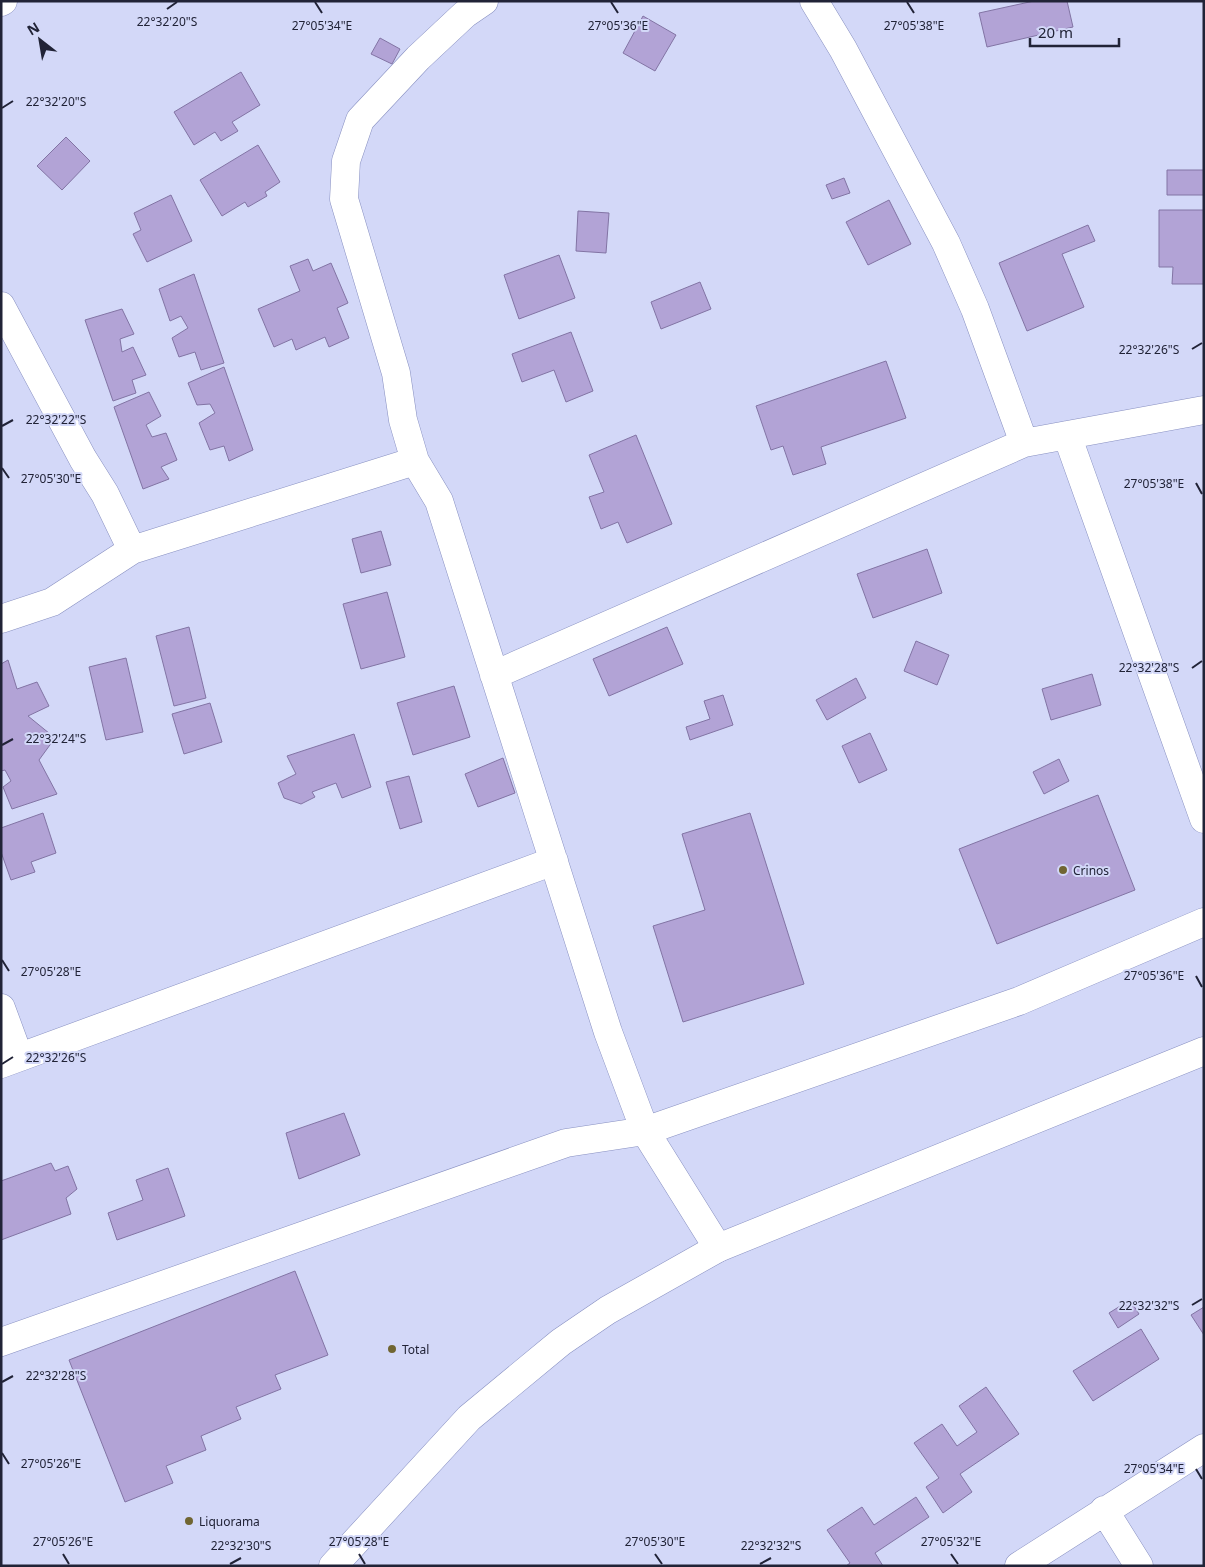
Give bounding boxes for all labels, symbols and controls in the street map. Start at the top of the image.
text: 22°32'20"S [137,13,198,30]
north arrow [15,15,65,65]
scale bar [1030,15,1119,47]
text: N [23,17,43,40]
text: 27°05'34"E [292,17,352,34]
text: 27°05'36"E [588,17,648,34]
text: 27°05'38"E [884,17,944,34]
text: 20 m [1038,22,1073,42]
text: 22°32'20"S [26,93,87,110]
text: 22°32'26"S [1119,341,1180,358]
text: 22°32'22"S [26,411,87,428]
text: 27°05'30"E [21,470,81,487]
text: 27°05'38"E [1124,475,1184,492]
text: 22°32'28"S [1119,659,1180,676]
text: 22°32'24"S [26,730,87,747]
place label: Crinos [1073,862,1109,879]
marker: Crinos [1057,864,1069,876]
text: 27°05'28"E [21,963,81,980]
text: 27°05'36"E [1124,967,1184,984]
text: 22°32'26"S [26,1049,87,1066]
text: 22°32'32"S [1119,1297,1180,1314]
place label: Total [402,1341,429,1358]
marker: Total [386,1343,398,1355]
text: 22°32'28"S [26,1367,87,1384]
text: 27°05'26"E [21,1455,81,1472]
text: 27°05'34"E [1124,1460,1184,1477]
place label: Liquorama [199,1513,260,1530]
marker: Liquorama [183,1515,195,1527]
text: 27°05'26"E [33,1533,93,1550]
text: 27°05'28"E [329,1533,389,1550]
text: 27°05'30"E [625,1533,685,1550]
text: 27°05'32"E [921,1533,981,1550]
text: 22°32'30"S [211,1537,272,1554]
text: 22°32'32"S [741,1537,802,1554]

